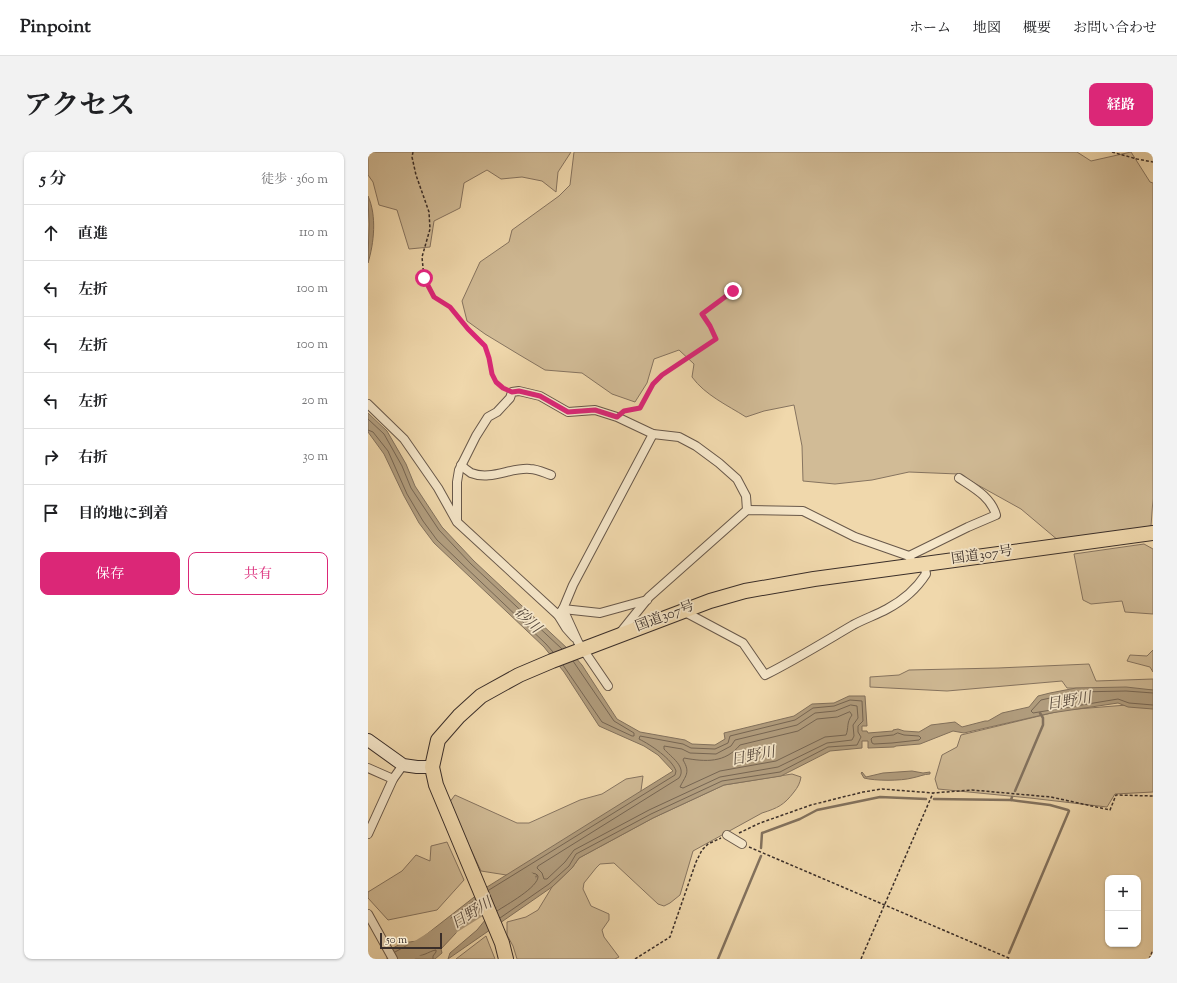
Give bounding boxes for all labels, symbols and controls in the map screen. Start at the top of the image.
text: Pinpoint [20,14,91,41]
text: ホーム [909,19,951,39]
text: 地図 [973,19,1001,39]
text: 概要 [1023,19,1051,39]
text: お問い合わせ [1073,19,1157,39]
button: 経路 [1089,83,1153,126]
text: アクセス [24,87,135,127]
text: 5 分 [40,168,66,192]
text: 徒歩 · 360 m [261,171,328,189]
icon: ahead [40,222,62,244]
text: 直進 [78,224,108,245]
text: 110 m [299,224,328,242]
route start [415,269,433,287]
icon: left [40,278,62,300]
text: 左折 [78,280,108,301]
text: 100 m [296,280,328,298]
route end [724,282,742,300]
icon: left [40,334,62,356]
text: 左折 [78,336,108,357]
text: 100 m [296,336,328,354]
icon: left [40,390,62,412]
text: 左折 [78,392,108,413]
text: 20 m [302,392,328,410]
icon: right [40,446,62,468]
text: 右折 [78,448,108,469]
text: 30 m [302,448,328,466]
icon: arrive [40,502,62,524]
text: 目的地に到着 [78,504,168,525]
street label: 国道307号 [950,542,1014,570]
button: 保存 [40,552,180,595]
button: 共有 [188,552,328,595]
street label: 国道307号 [632,597,698,637]
water label: 砂川 [509,603,547,640]
water label: 日野川 [1045,688,1095,716]
water label: 日野川 [729,742,779,772]
map controls [1105,875,1141,947]
button: + [1105,875,1141,911]
water label: 日野川 [447,892,498,935]
button: − [1105,911,1141,947]
scale bar [380,931,442,950]
text: 50 m [386,932,407,948]

